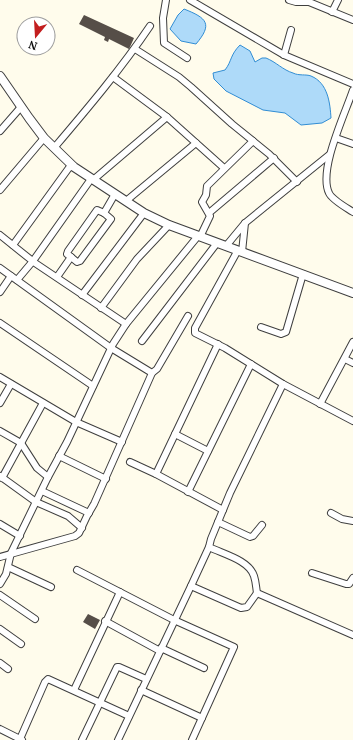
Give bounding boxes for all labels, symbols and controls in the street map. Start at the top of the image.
north arrow [16,16,56,56]
text: N [26,37,39,53]

